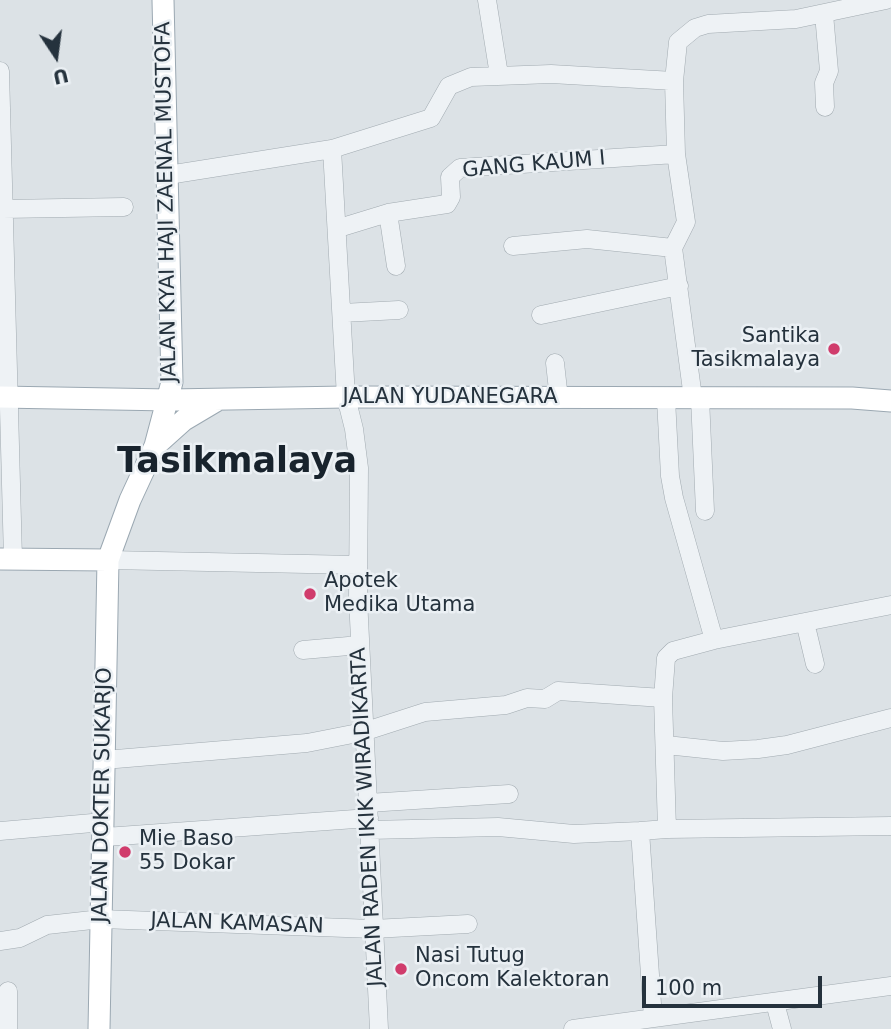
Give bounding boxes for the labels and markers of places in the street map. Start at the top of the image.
place label: Santika Tasikmalaya [692,324,820,374]
marker: Santika Tasikmalaya [826,341,842,357]
place label: Apotek Medika Utama [324,569,475,619]
marker: Apotek Medika Utama [302,586,318,602]
place label: Mie Baso 55 Dokar [139,827,235,877]
marker: Mie Baso 55 Dokar [117,844,133,860]
place label: Nasi Tutug Oncom Kalektoran [415,944,609,994]
marker: Nasi Tutug Oncom Kalektoran [393,961,409,977]

